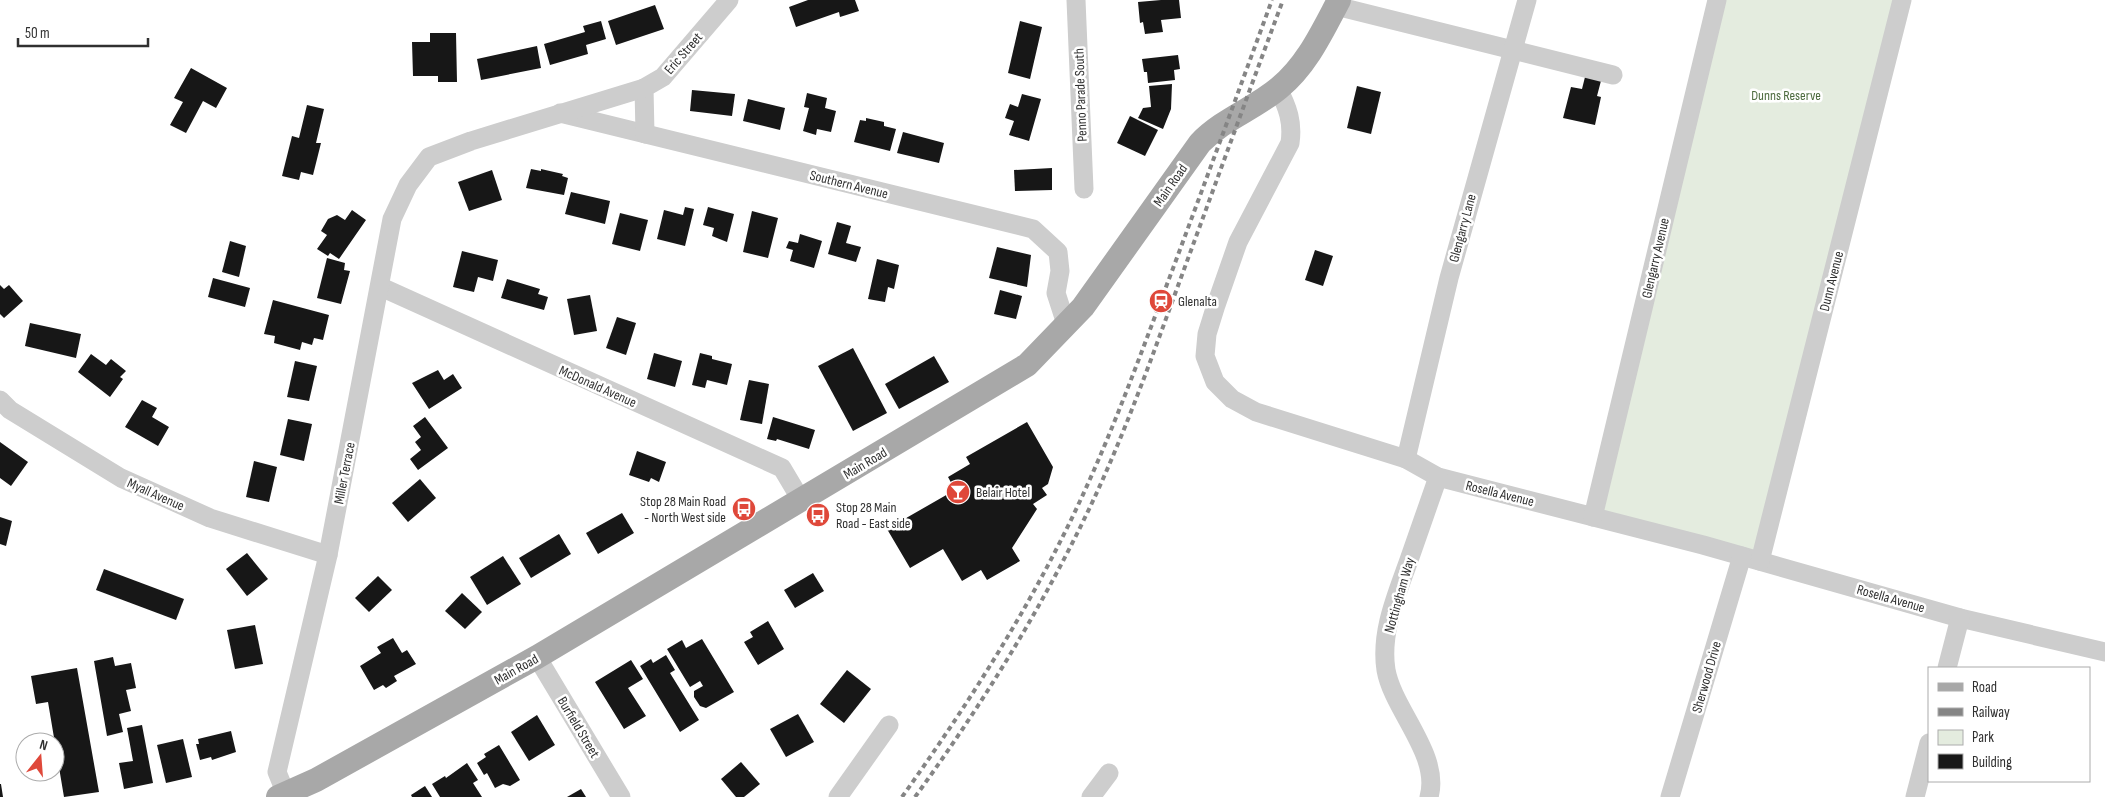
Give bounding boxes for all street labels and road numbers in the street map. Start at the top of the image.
street label: Eric Street [661,29,706,78]
street label: Penno Parade South [1070,48,1091,142]
street label: Main Road [1150,161,1191,210]
street label: Southern Avenue [808,167,890,202]
street label: Glengarry Lane [1445,192,1480,264]
street label: Glengarry Avenue [1638,216,1673,300]
street label: Dunn Avenue [1816,249,1847,313]
street label: McDonald Avenue [556,362,639,411]
street label: Miller Terrace [330,441,359,506]
street label: Main Road [840,444,890,483]
street label: Myall Avenue [125,474,187,515]
street label: Rosella Avenue [1464,477,1536,510]
street label: Nottingham Way [1381,555,1419,635]
street label: Rosella Avenue [1855,581,1927,616]
street label: Sherwood Drive [1688,639,1725,715]
street label: Main Road [491,650,541,688]
street label: Burfield Street [554,694,603,761]

